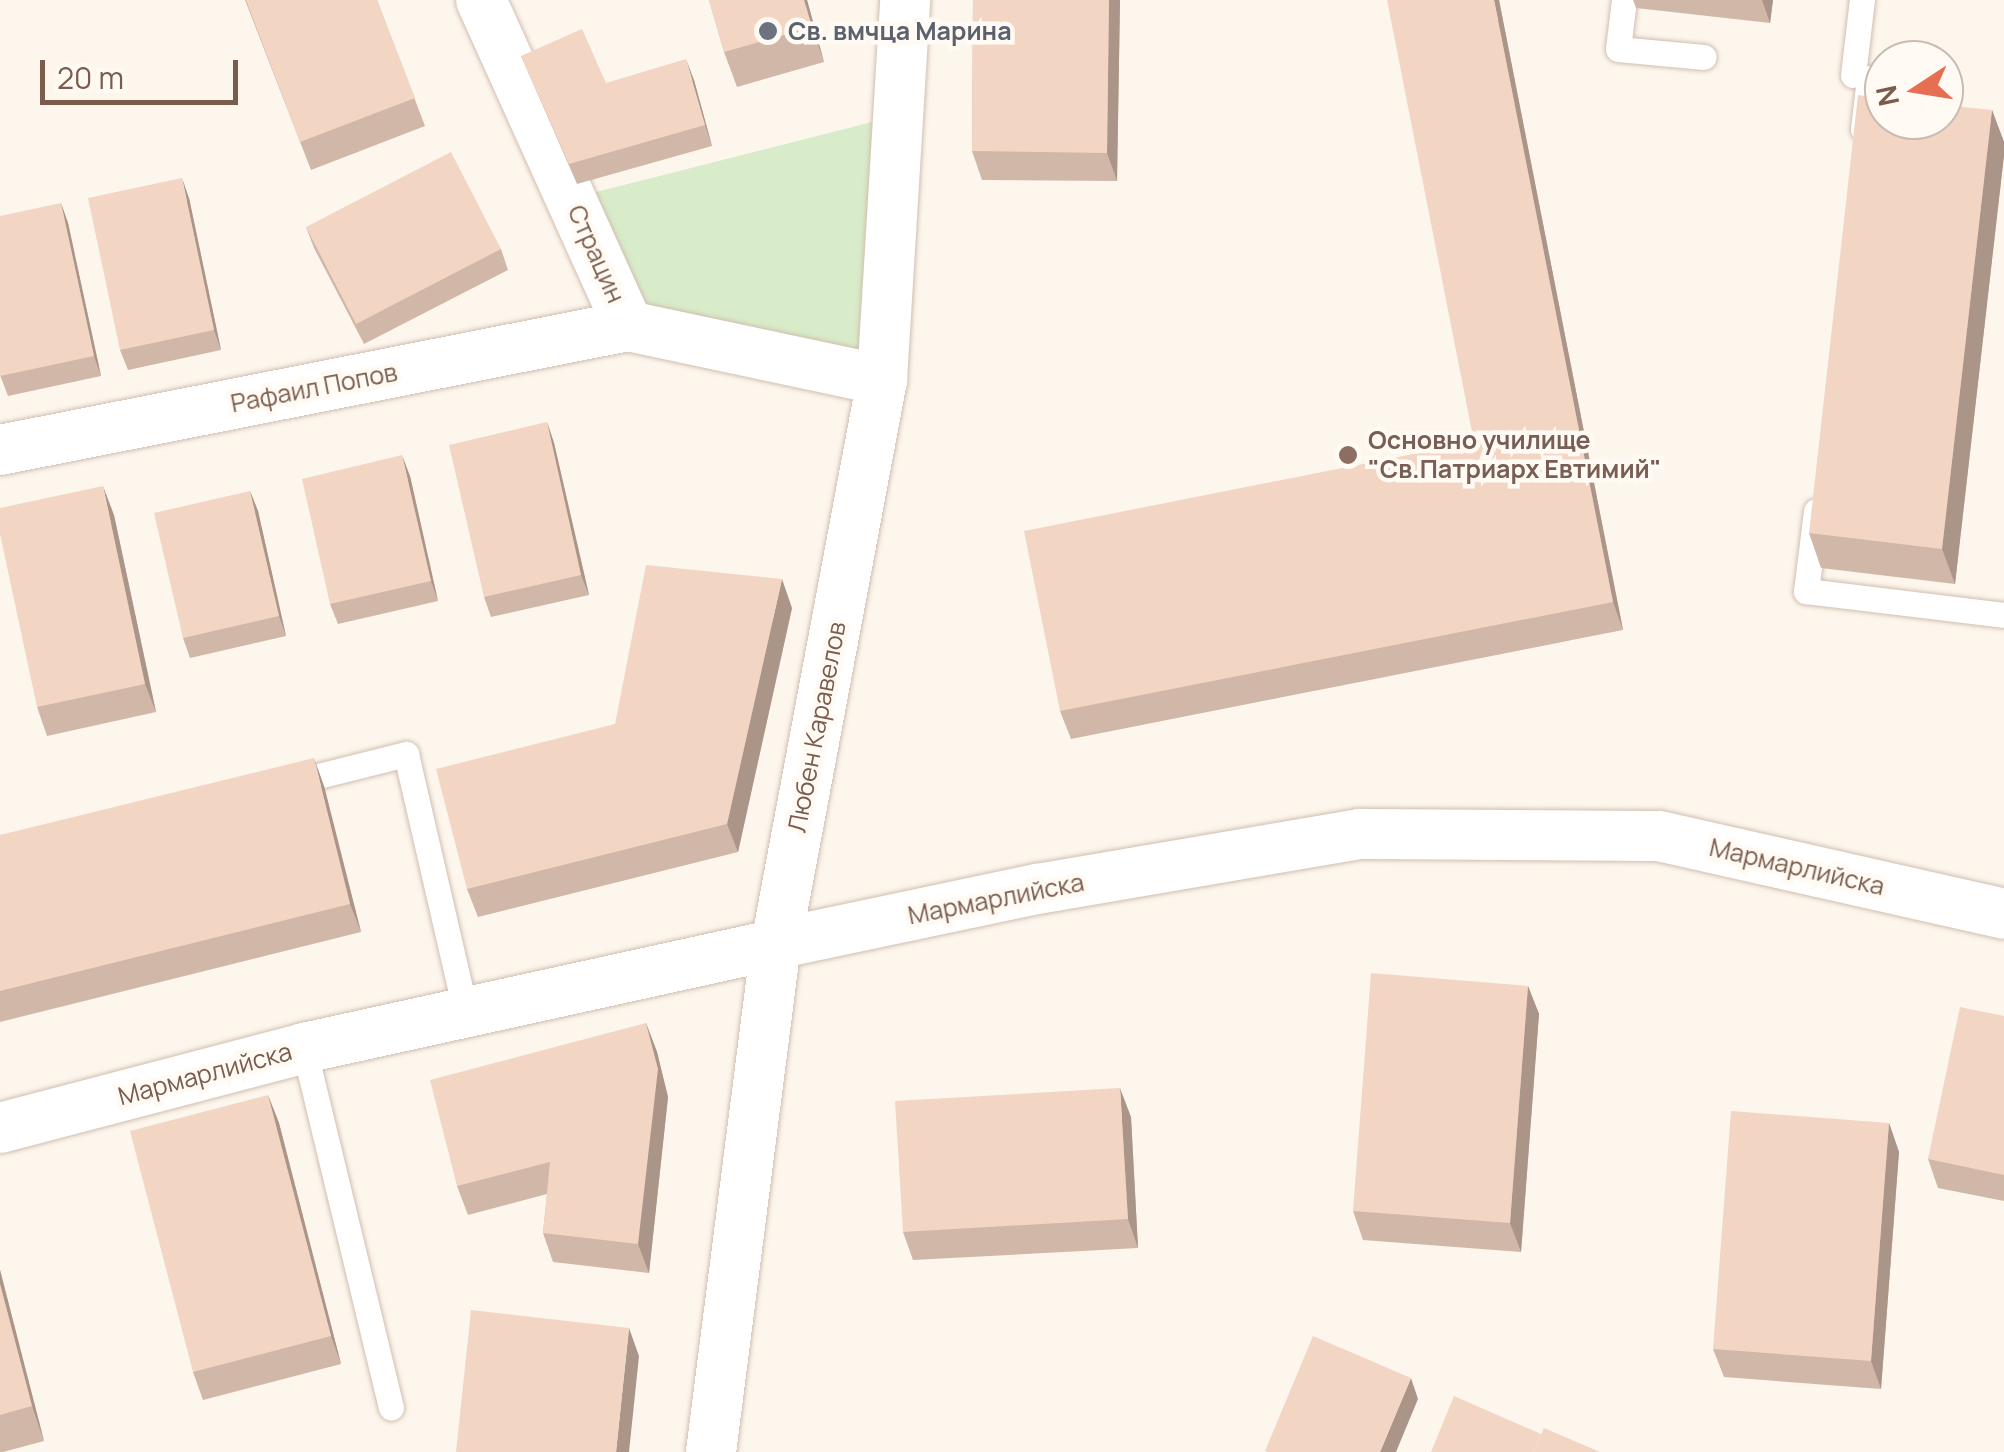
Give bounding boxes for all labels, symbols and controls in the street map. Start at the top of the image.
place label: Св. вмчца Марина [788,16,1012,46]
marker: Св. вмчца Марина [757,20,779,42]
scale bar [45,40,242,102]
north arrow [1864,40,1964,140]
text: 20 m [57,57,124,98]
text: N [1866,82,1907,110]
street label: Страцин [561,201,631,307]
street label: Рафаил Попов [228,357,400,419]
place label: Основно училище "Св.Патриарх Евтимий" [1368,426,1661,485]
marker: Основно училище "Св.Патриарх Евтимий" [1337,444,1359,466]
street label: Любен Каравелов [782,619,852,835]
street label: Мармарлийска [1707,832,1887,902]
street label: Мармарлийска [905,867,1087,931]
street label: Мармарлийска [115,1036,295,1112]

